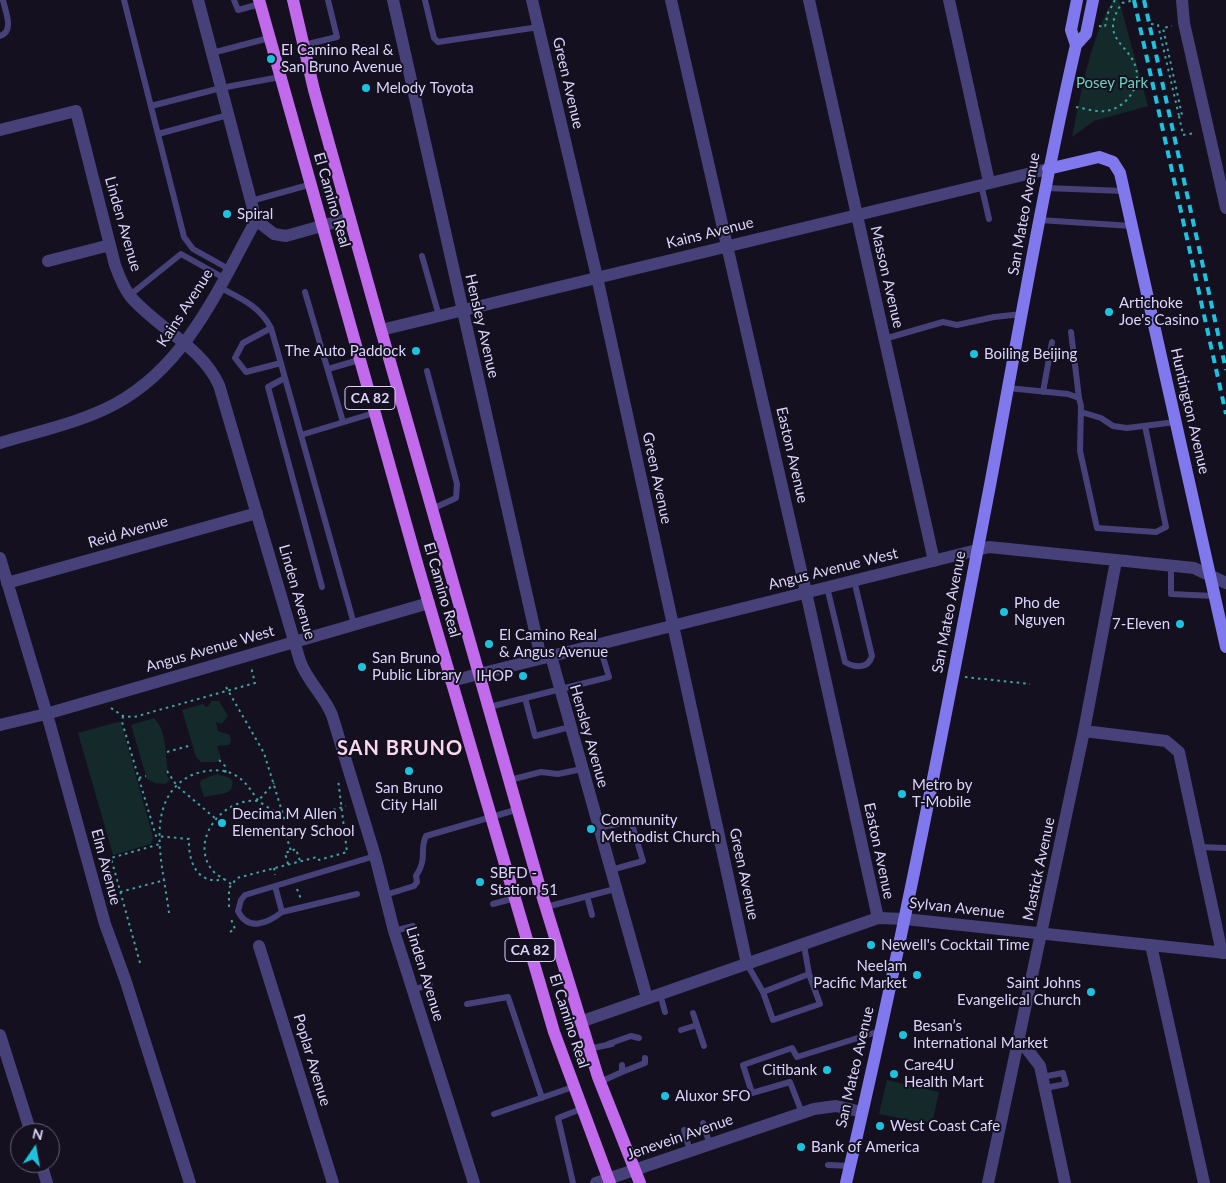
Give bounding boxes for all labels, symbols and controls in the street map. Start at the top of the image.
street label: Green Avenue [549,35,587,131]
place label: El Camino Real & San Bruno Avenue [281,41,402,76]
marker: El Camino Real & San Bruno Avenue [265,53,277,65]
park label: Posey Park [1076,74,1148,92]
place label: Melody Toyota [376,79,474,97]
marker: Melody Toyota [360,82,372,94]
street label: El Camino Real [310,150,354,250]
street label: San Mateo Avenue [1004,151,1044,277]
street label: Linden Avenue [101,174,145,274]
place label: Spiral [237,205,273,223]
marker: Spiral [221,208,233,220]
street label: Kains Avenue [664,213,756,253]
street label: Masson Avenue [866,224,908,330]
street label: Kains Avenue [153,266,217,350]
street label: Hensley Avenue [461,272,503,380]
place label: Artichoke Joe's Casino [1119,294,1199,329]
marker: Artichoke Joe's Casino [1103,306,1115,318]
place label: The Auto Paddock [285,342,406,360]
marker: The Auto Paddock [410,345,422,357]
place label: Boiling Beijing [984,345,1077,363]
street label: Huntington Avenue [1167,346,1213,476]
marker: Boiling Beijing [968,348,980,360]
road number: CA 82 [345,386,395,409]
street label: Easton Avenue [772,405,812,505]
street label: Green Avenue [638,430,676,526]
street label: Reid Avenue [86,512,170,552]
street label: El Camino Real [420,540,464,640]
street label: Linden Avenue [275,542,319,642]
street label: Angus Avenue West [766,544,900,594]
street label: San Mateo Avenue [928,549,970,675]
place label: Pho de Nguyen [1014,594,1065,629]
marker: Pho de Nguyen [998,606,1010,618]
place label: 7-Eleven [1112,615,1170,633]
marker: 7-Eleven [1174,618,1186,630]
street label: Angus Avenue West [144,622,276,676]
place label: El Camino Real & Angus Avenue [499,626,608,661]
marker: El Camino Real & Angus Avenue [483,638,495,650]
place label: San Bruno Public Library [372,649,462,684]
marker: San Bruno Public Library [356,661,368,673]
place label: IHOP [476,667,513,685]
marker: IHOP [517,670,529,682]
street label: Hensley Avenue [566,682,612,790]
district label: SAN BRUNO [336,737,464,761]
marker: San Bruno City Hall [403,765,415,777]
place label: Metro by T-Mobile [912,776,972,811]
place label: San Bruno City Hall [375,779,443,814]
marker: Metro by T-Mobile [896,788,908,800]
street label: Easton Avenue [860,801,898,901]
place label: Decima M Allen Elementary School [232,805,355,840]
place label: Community Methodist Church [601,811,720,846]
street label: Mastick Avenue [1019,816,1059,922]
marker: Decima M Allen Elementary School [216,817,228,829]
marker: Community Methodist Church [585,823,597,835]
street label: Green Avenue [725,826,763,922]
street label: Elm Avenue [87,827,125,907]
place label: SBFD - Station 51 [490,864,558,899]
marker: SBFD - Station 51 [474,876,486,888]
street label: Sylvan Avenue [908,894,1006,922]
street label: Linden Avenue [402,925,448,1023]
place label: Newell's Cocktail Time [881,936,1030,954]
road number: CA 82 [505,938,555,962]
marker: Newell's Cocktail Time [865,939,877,951]
place label: Neelam Pacific Market [813,957,907,992]
marker: Neelam Pacific Market [911,969,923,981]
street label: El Camino Real [545,972,593,1070]
place label: Saint Johns Evangelical Church [957,974,1081,1009]
marker: Saint Johns Evangelical Church [1085,986,1097,998]
street label: San Mateo Avenue [832,1005,878,1129]
street label: Poplar Avenue [289,1012,335,1108]
place label: Besan’s International Market [913,1017,1048,1052]
marker: Besan’s International Market [897,1029,909,1041]
place label: Care4U Health Mart [904,1056,984,1091]
place label: Citibank [762,1061,817,1079]
marker: Citibank [821,1064,833,1076]
marker: Care4U Health Mart [888,1068,900,1080]
place label: Aluxor SFO [675,1087,750,1105]
marker: Aluxor SFO [659,1090,671,1102]
street label: Jenevein Avenue [625,1110,735,1164]
place label: West Coast Cafe [890,1117,1000,1135]
marker: West Coast Cafe [874,1120,886,1132]
north arrow [10,1123,60,1173]
text: N [31,1124,45,1143]
place label: Bank of America [811,1138,919,1156]
marker: Bank of America [795,1141,807,1153]

